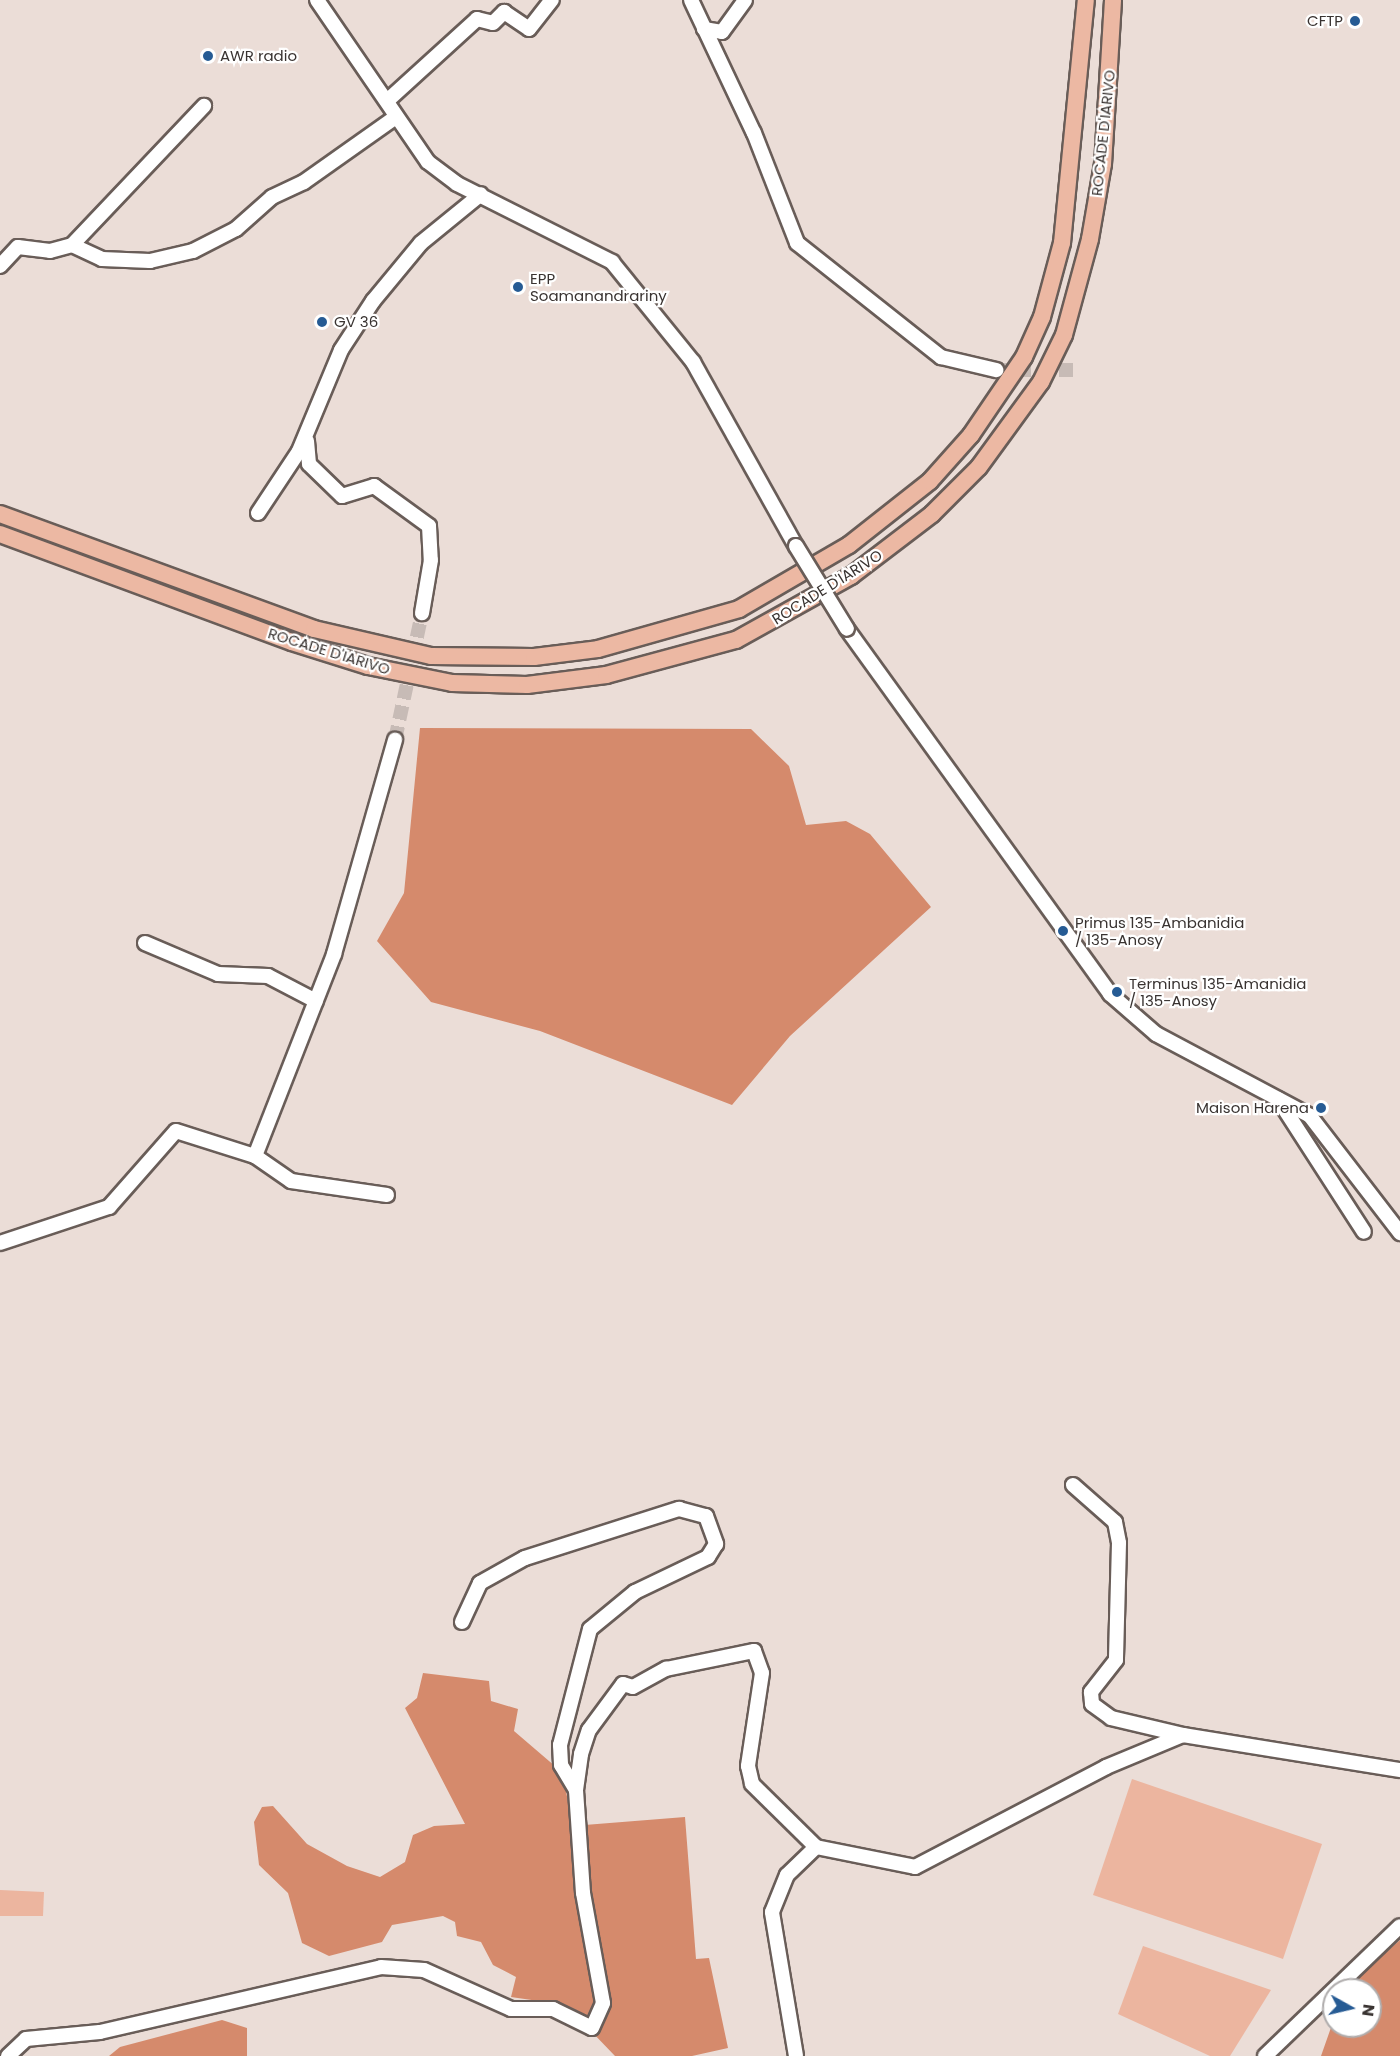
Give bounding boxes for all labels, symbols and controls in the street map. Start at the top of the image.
place label: CFTP [1307,12,1343,30]
marker: CFTP [1348,14,1362,28]
place label: AWR radio [220,47,297,65]
marker: AWR radio [201,49,215,63]
street label: ROCADE D'IARIVO [1087,69,1119,197]
place label: EPP Soamanandrariny [530,269,667,304]
marker: EPP Soamanandrariny [511,280,525,294]
place label: GV 36 [334,313,378,331]
marker: GV 36 [315,315,329,329]
street label: ROCADE D'IARIVO [769,546,885,628]
street label: ROCADE D'IARIVO [266,624,392,678]
place label: Primus 135-Ambanidia / 135-Anosy [1075,913,1244,948]
marker: Primus 135-Ambanidia / 135-Anosy [1056,924,1070,938]
place label: Terminus 135-Amanidia / 135-Anosy [1129,974,1306,1009]
marker: Terminus 135-Amanidia / 135-Anosy [1110,985,1124,999]
place label: Maison Harena [1196,1099,1309,1117]
marker: Maison Harena [1314,1101,1328,1115]
north arrow [1322,1978,1382,2038]
text: N [1356,2003,1381,2018]

